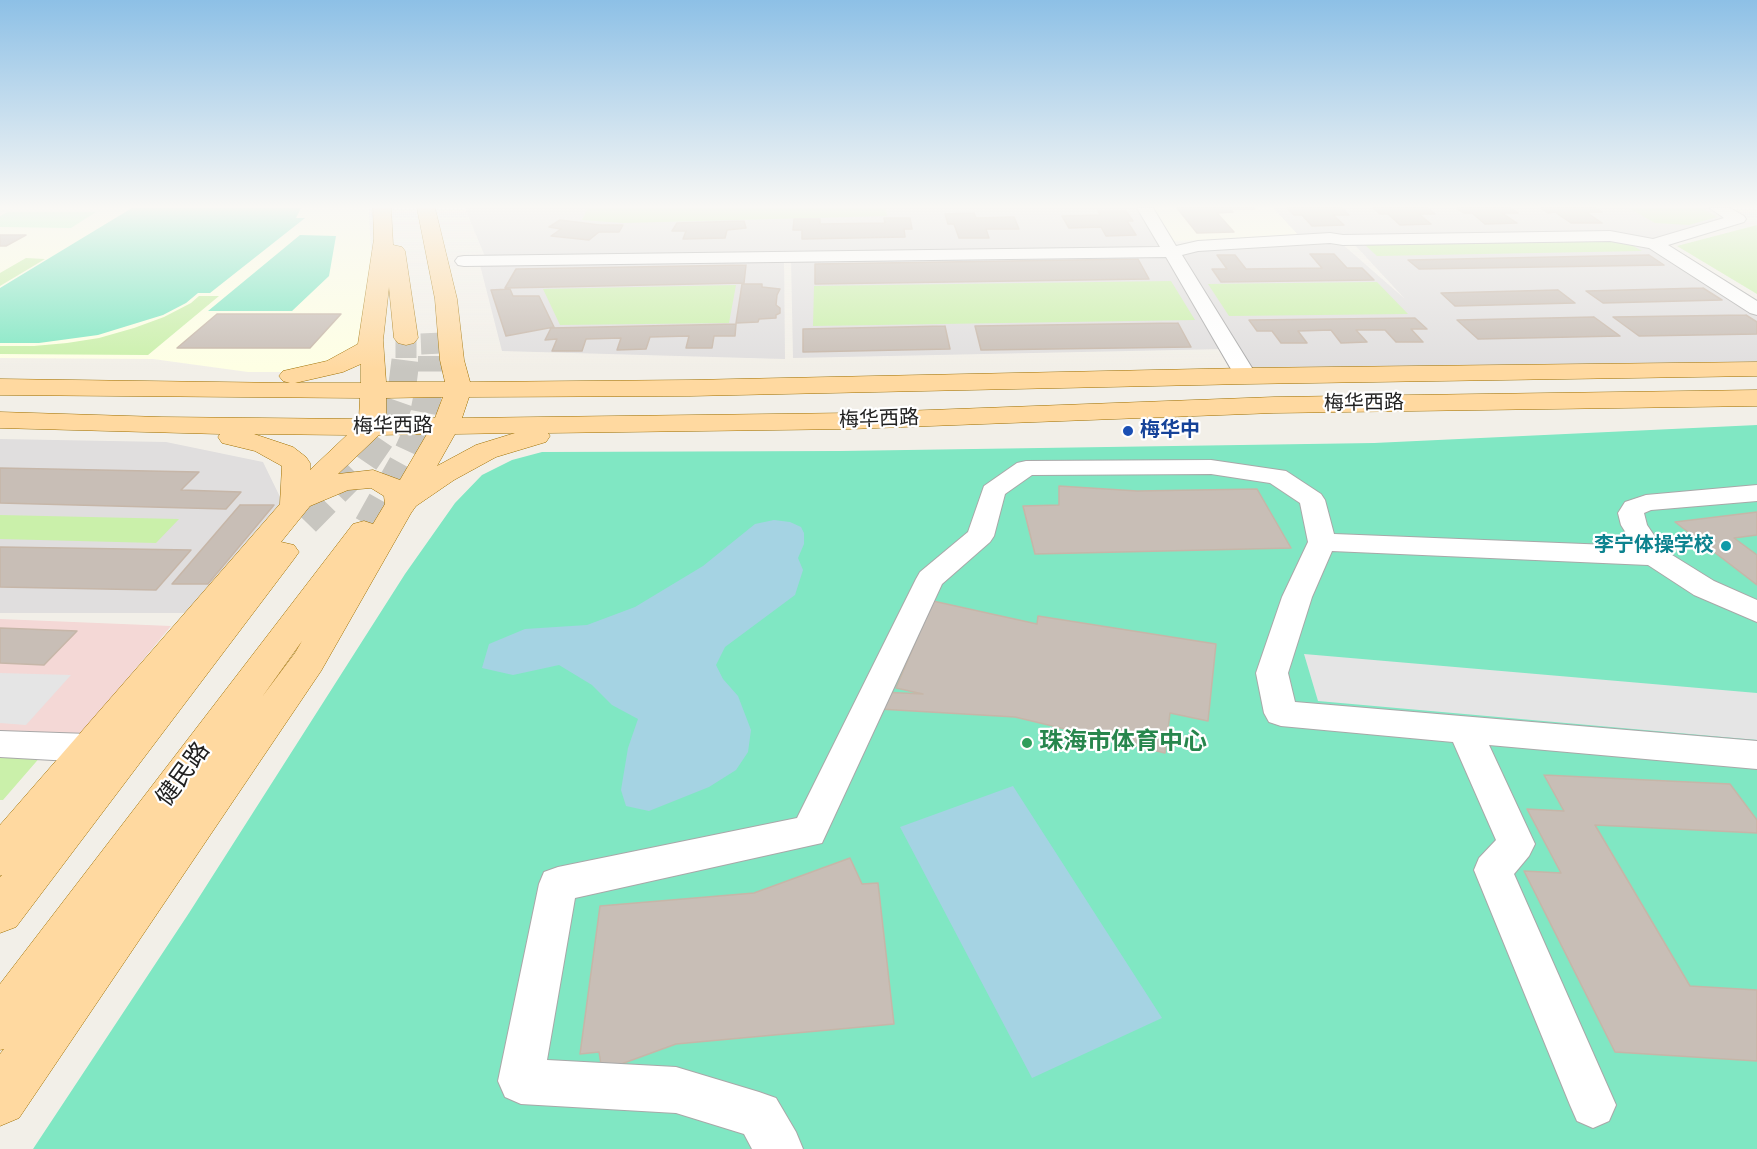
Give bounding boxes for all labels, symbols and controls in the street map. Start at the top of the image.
street label: 梅华西路 [1324,391,1404,417]
street label: 梅华西路 [839,407,919,433]
street label: 梅华西路 [353,414,433,440]
place label: 梅华中 [1140,419,1200,443]
marker: 梅华中 [1121,424,1135,438]
place label: 李宁体操学校 [1594,534,1714,558]
marker: 李宁体操学校 [1719,539,1733,553]
place label: 珠海市体育中心 [1039,729,1207,757]
marker: 珠海市体育中心 [1020,736,1034,750]
street label: 健民路 [151,737,217,813]

